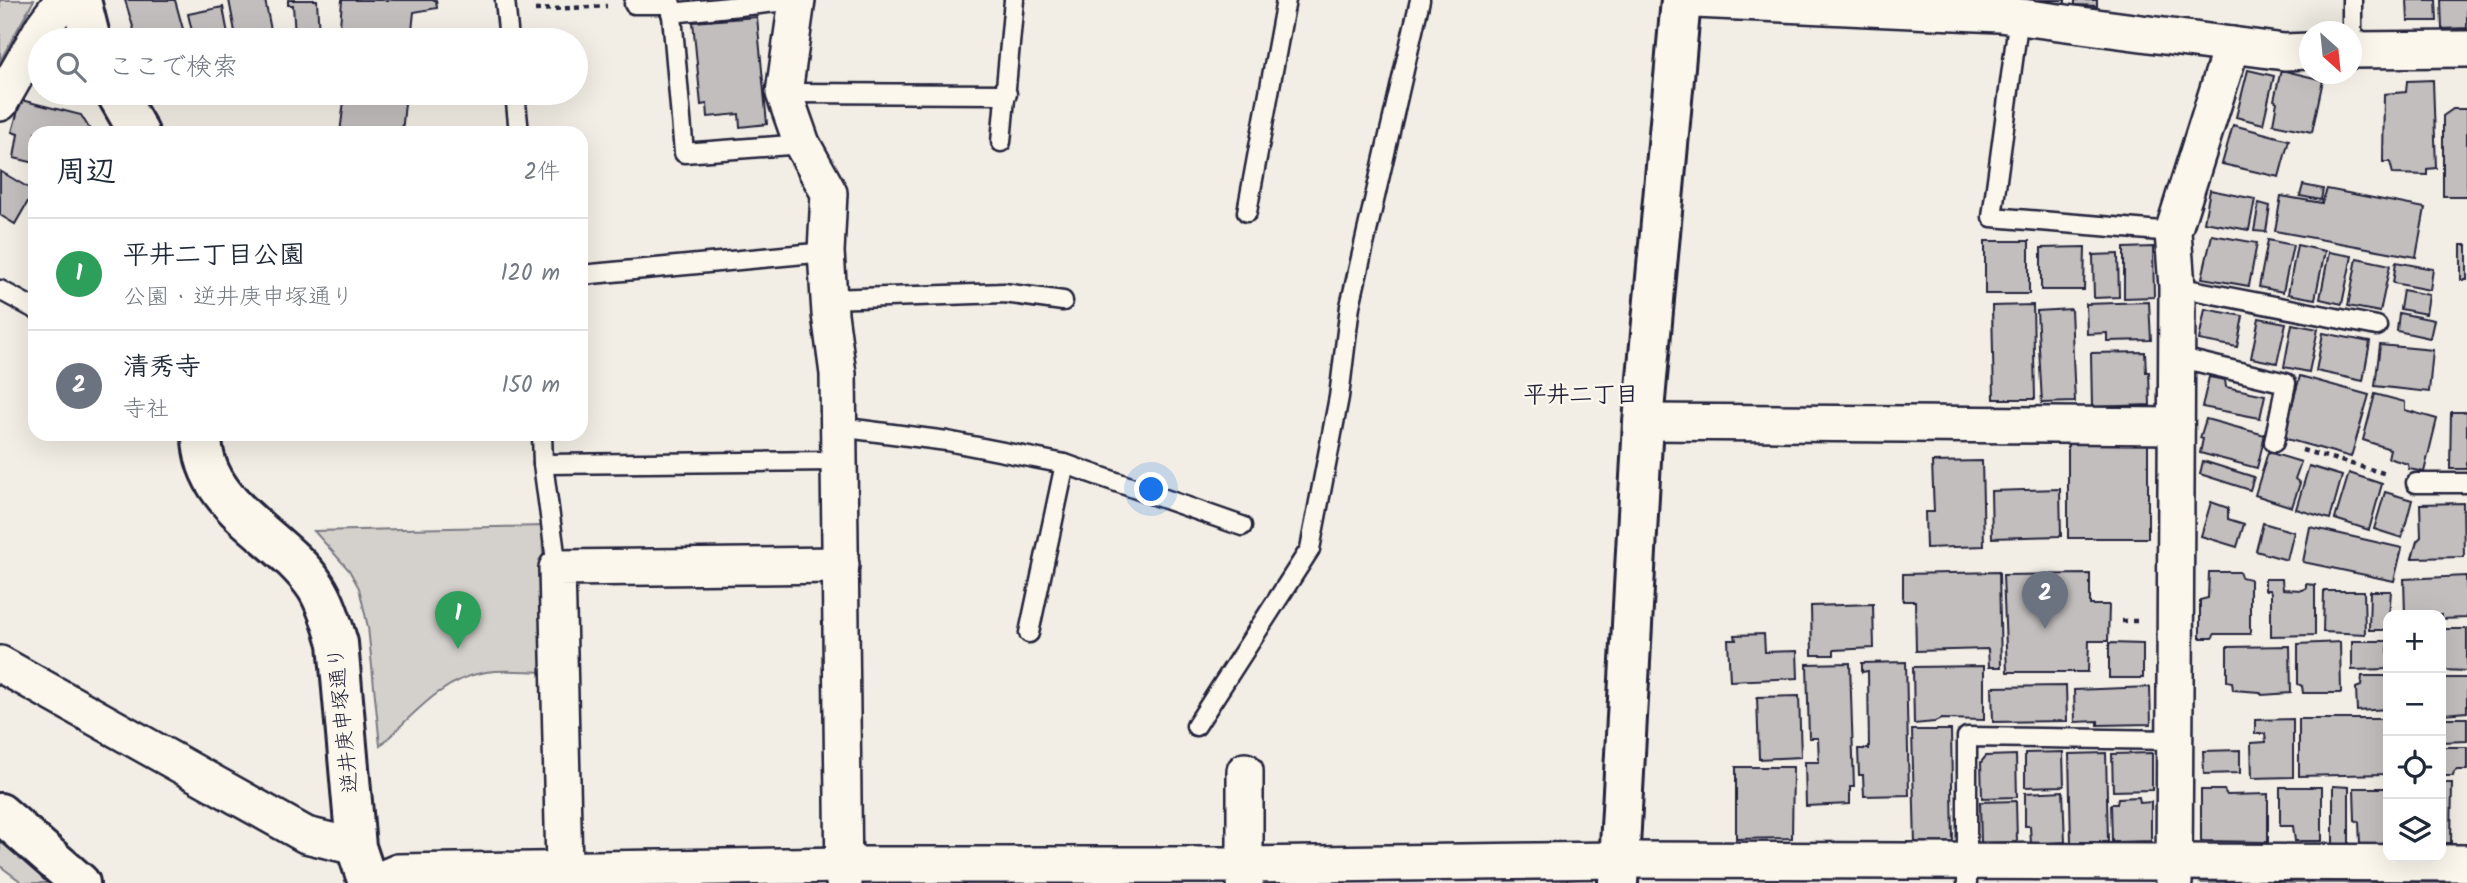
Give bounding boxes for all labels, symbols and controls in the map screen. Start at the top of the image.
north arrow [2299,21,2362,84]
search box [28,28,588,105]
text: ここで検索 [108,47,238,89]
icon: search [52,48,90,86]
text: 周辺 [56,149,116,197]
text: 2件 [524,155,560,191]
text: 平井二丁目公園 [123,235,305,277]
text: 1 [76,256,82,292]
text: 120 m [500,256,560,292]
text: 公園 · 逆井庚申塚通り [123,280,354,316]
text: 清秀寺 [123,347,201,389]
text: 2 [72,368,86,404]
text: 150 m [501,368,560,404]
district label: 平井二丁目 [1524,378,1639,414]
text: 寺社 [123,392,169,428]
your location [1134,472,1168,506]
pin: 2 [2022,571,2068,629]
pin: 1 [435,591,481,649]
map controls [2383,610,2446,862]
button: + [2383,610,2446,673]
street label: 逆井庚申塚通り [320,645,368,795]
button: − [2383,673,2446,736]
button: locate [2383,736,2446,799]
button: layers [2383,799,2446,862]

